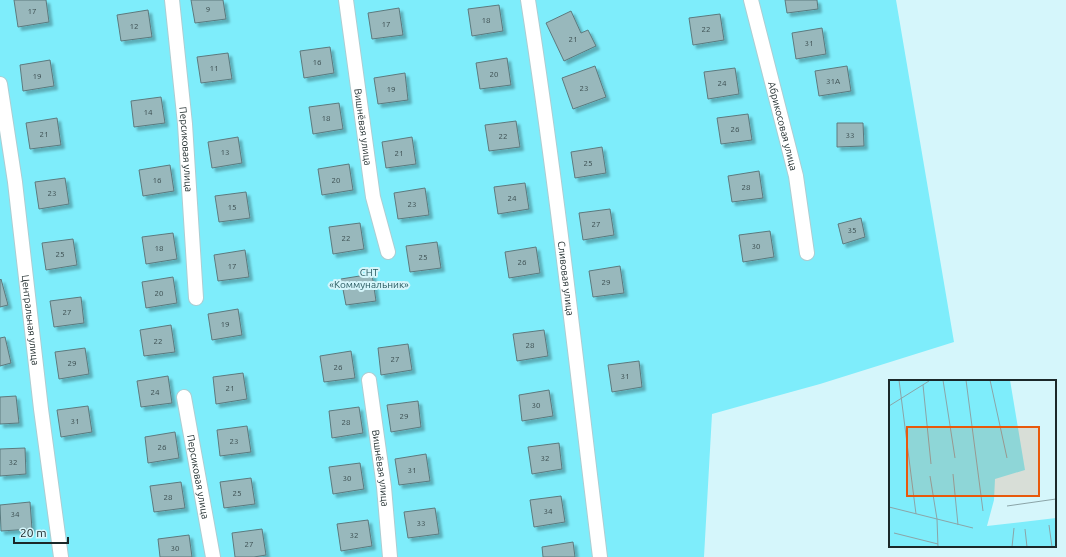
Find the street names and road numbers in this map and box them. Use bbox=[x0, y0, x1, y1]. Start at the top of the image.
street label: Абрикосовая улица bbox=[767, 80, 800, 171]
street label: Вишнёвая улица bbox=[353, 88, 374, 166]
street label: Персиковая улица bbox=[178, 106, 195, 192]
street label: Сливовая улица bbox=[556, 240, 576, 316]
street label: Центральная улица bbox=[20, 274, 41, 366]
street label: Вишнёвая улица bbox=[371, 429, 391, 507]
street label: Персиковая улица bbox=[185, 434, 211, 520]

